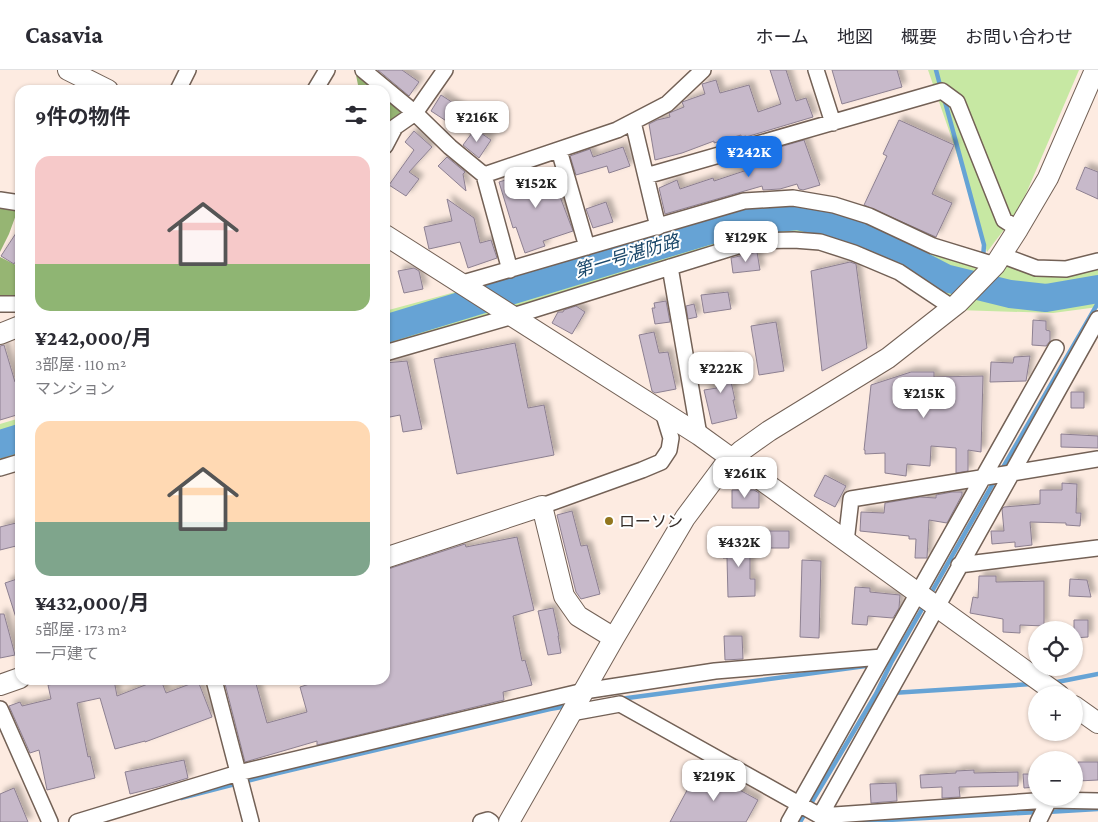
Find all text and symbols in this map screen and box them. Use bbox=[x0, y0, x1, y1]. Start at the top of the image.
text: Casavia bbox=[25, 21, 103, 48]
text: ホーム bbox=[756, 27, 809, 47]
text: 地図 bbox=[837, 27, 873, 47]
text: 概要 bbox=[901, 27, 937, 47]
text: お問い合わせ bbox=[965, 27, 1073, 47]
pin: ¥216K bbox=[442, 100, 512, 143]
icon: filters bbox=[342, 101, 370, 129]
text: 9件の物件 bbox=[35, 105, 130, 129]
text: ¥216K bbox=[456, 108, 498, 125]
pin: ¥242K bbox=[714, 136, 784, 178]
text: ¥242K bbox=[727, 143, 771, 160]
pin: ¥152K bbox=[501, 166, 571, 209]
text: ¥152K bbox=[515, 174, 557, 191]
icon: home bbox=[158, 189, 248, 279]
pin: ¥129K bbox=[711, 220, 781, 263]
text: ¥129K bbox=[725, 228, 767, 245]
water label: 第一号湛防路 bbox=[572, 230, 683, 281]
text: ¥242,000/月 bbox=[35, 326, 152, 350]
pin: ¥222K bbox=[686, 352, 756, 394]
text: 3部屋 · 110 m² bbox=[35, 356, 126, 373]
text: ¥222K bbox=[699, 359, 743, 376]
pin: ¥215K bbox=[889, 376, 959, 419]
text: マンション bbox=[35, 380, 115, 397]
text: ¥215K bbox=[903, 384, 945, 401]
icon: home bbox=[158, 454, 248, 544]
pin: ¥261K bbox=[710, 456, 780, 499]
text: ¥261K bbox=[724, 464, 766, 481]
place label: ローソン bbox=[619, 513, 683, 530]
marker: ローソン bbox=[603, 515, 615, 527]
pin: ¥432K bbox=[704, 526, 774, 568]
text: ¥432K bbox=[718, 533, 760, 550]
text: ¥432,000/月 bbox=[35, 591, 150, 615]
text: 5部屋 · 173 m² bbox=[35, 621, 127, 638]
map controls bbox=[1028, 621, 1083, 806]
button: locate bbox=[1028, 621, 1083, 676]
text: 一戸建て bbox=[35, 645, 99, 662]
button: + bbox=[1028, 686, 1083, 741]
button: − bbox=[1028, 751, 1083, 806]
pin: ¥219K bbox=[679, 760, 749, 802]
text: ¥219K bbox=[693, 767, 735, 784]

